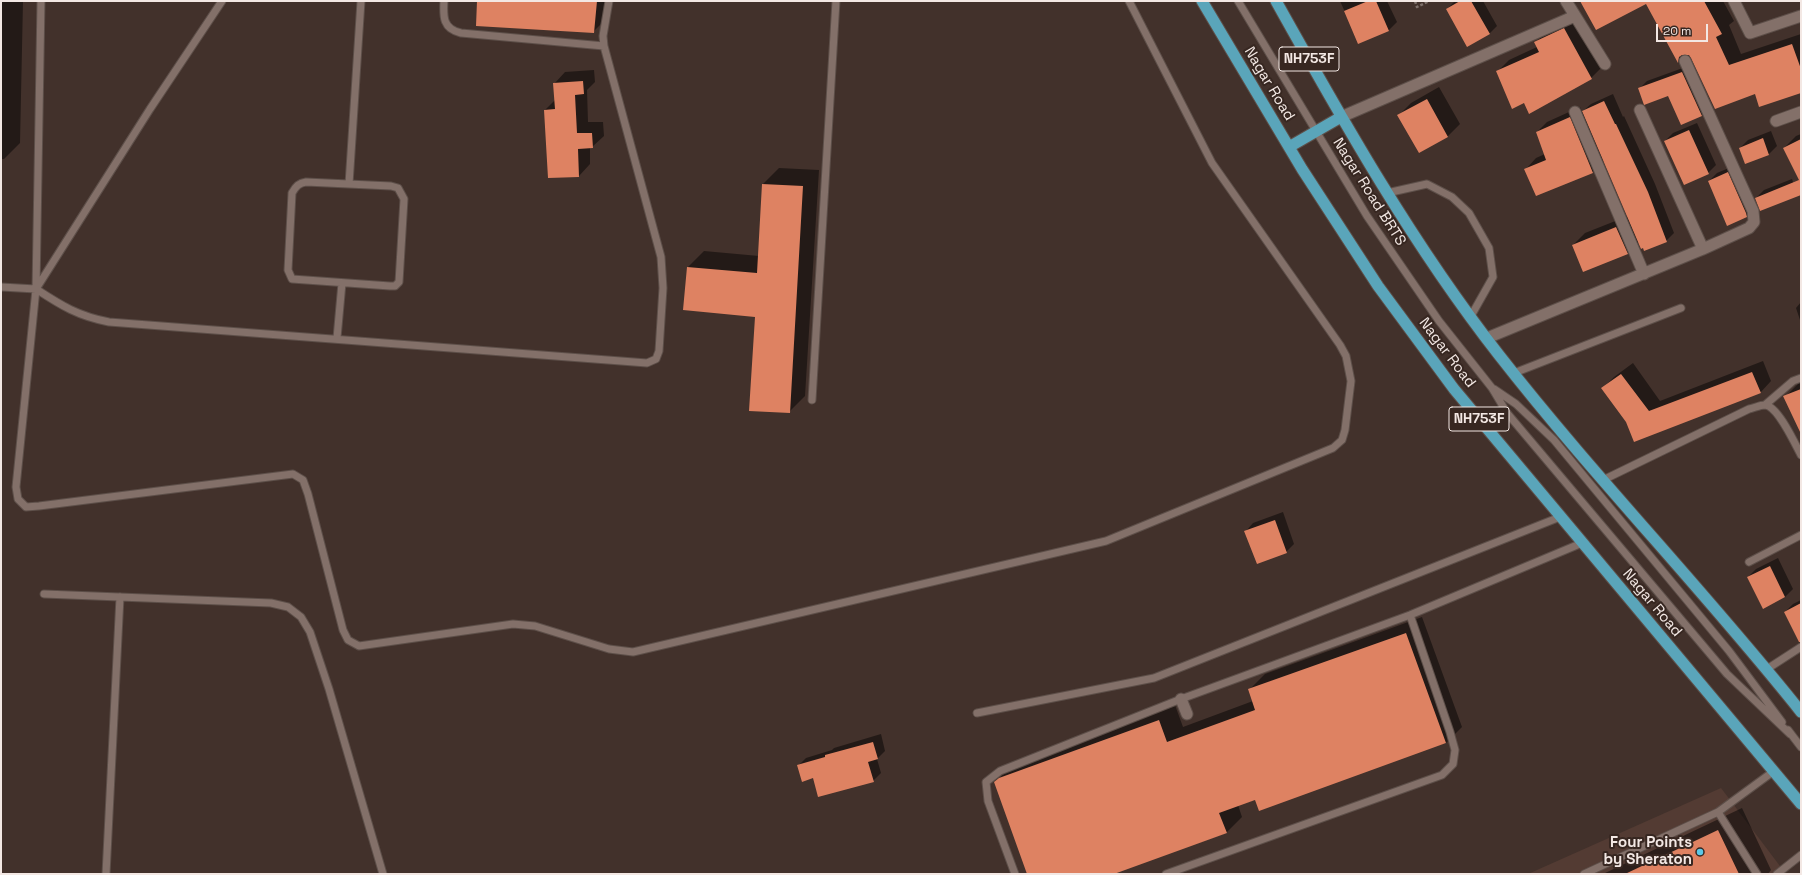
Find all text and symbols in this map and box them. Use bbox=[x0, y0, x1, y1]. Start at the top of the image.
scale bar bbox=[1658, 16, 1710, 42]
text: 20 m bbox=[1663, 23, 1691, 39]
street label: Nagar Road bbox=[1240, 44, 1298, 124]
road number: NH753F bbox=[1279, 47, 1339, 71]
street label: Nagar Road BRTS bbox=[1329, 135, 1409, 249]
street label: Nagar Road bbox=[1415, 314, 1479, 392]
road number: NH753F bbox=[1449, 407, 1509, 431]
street label: Nagar Road bbox=[1618, 565, 1686, 641]
place label: Four Points by Sheraton bbox=[1604, 834, 1692, 869]
marker: Four Points by Sheraton bbox=[1695, 847, 1705, 857]

